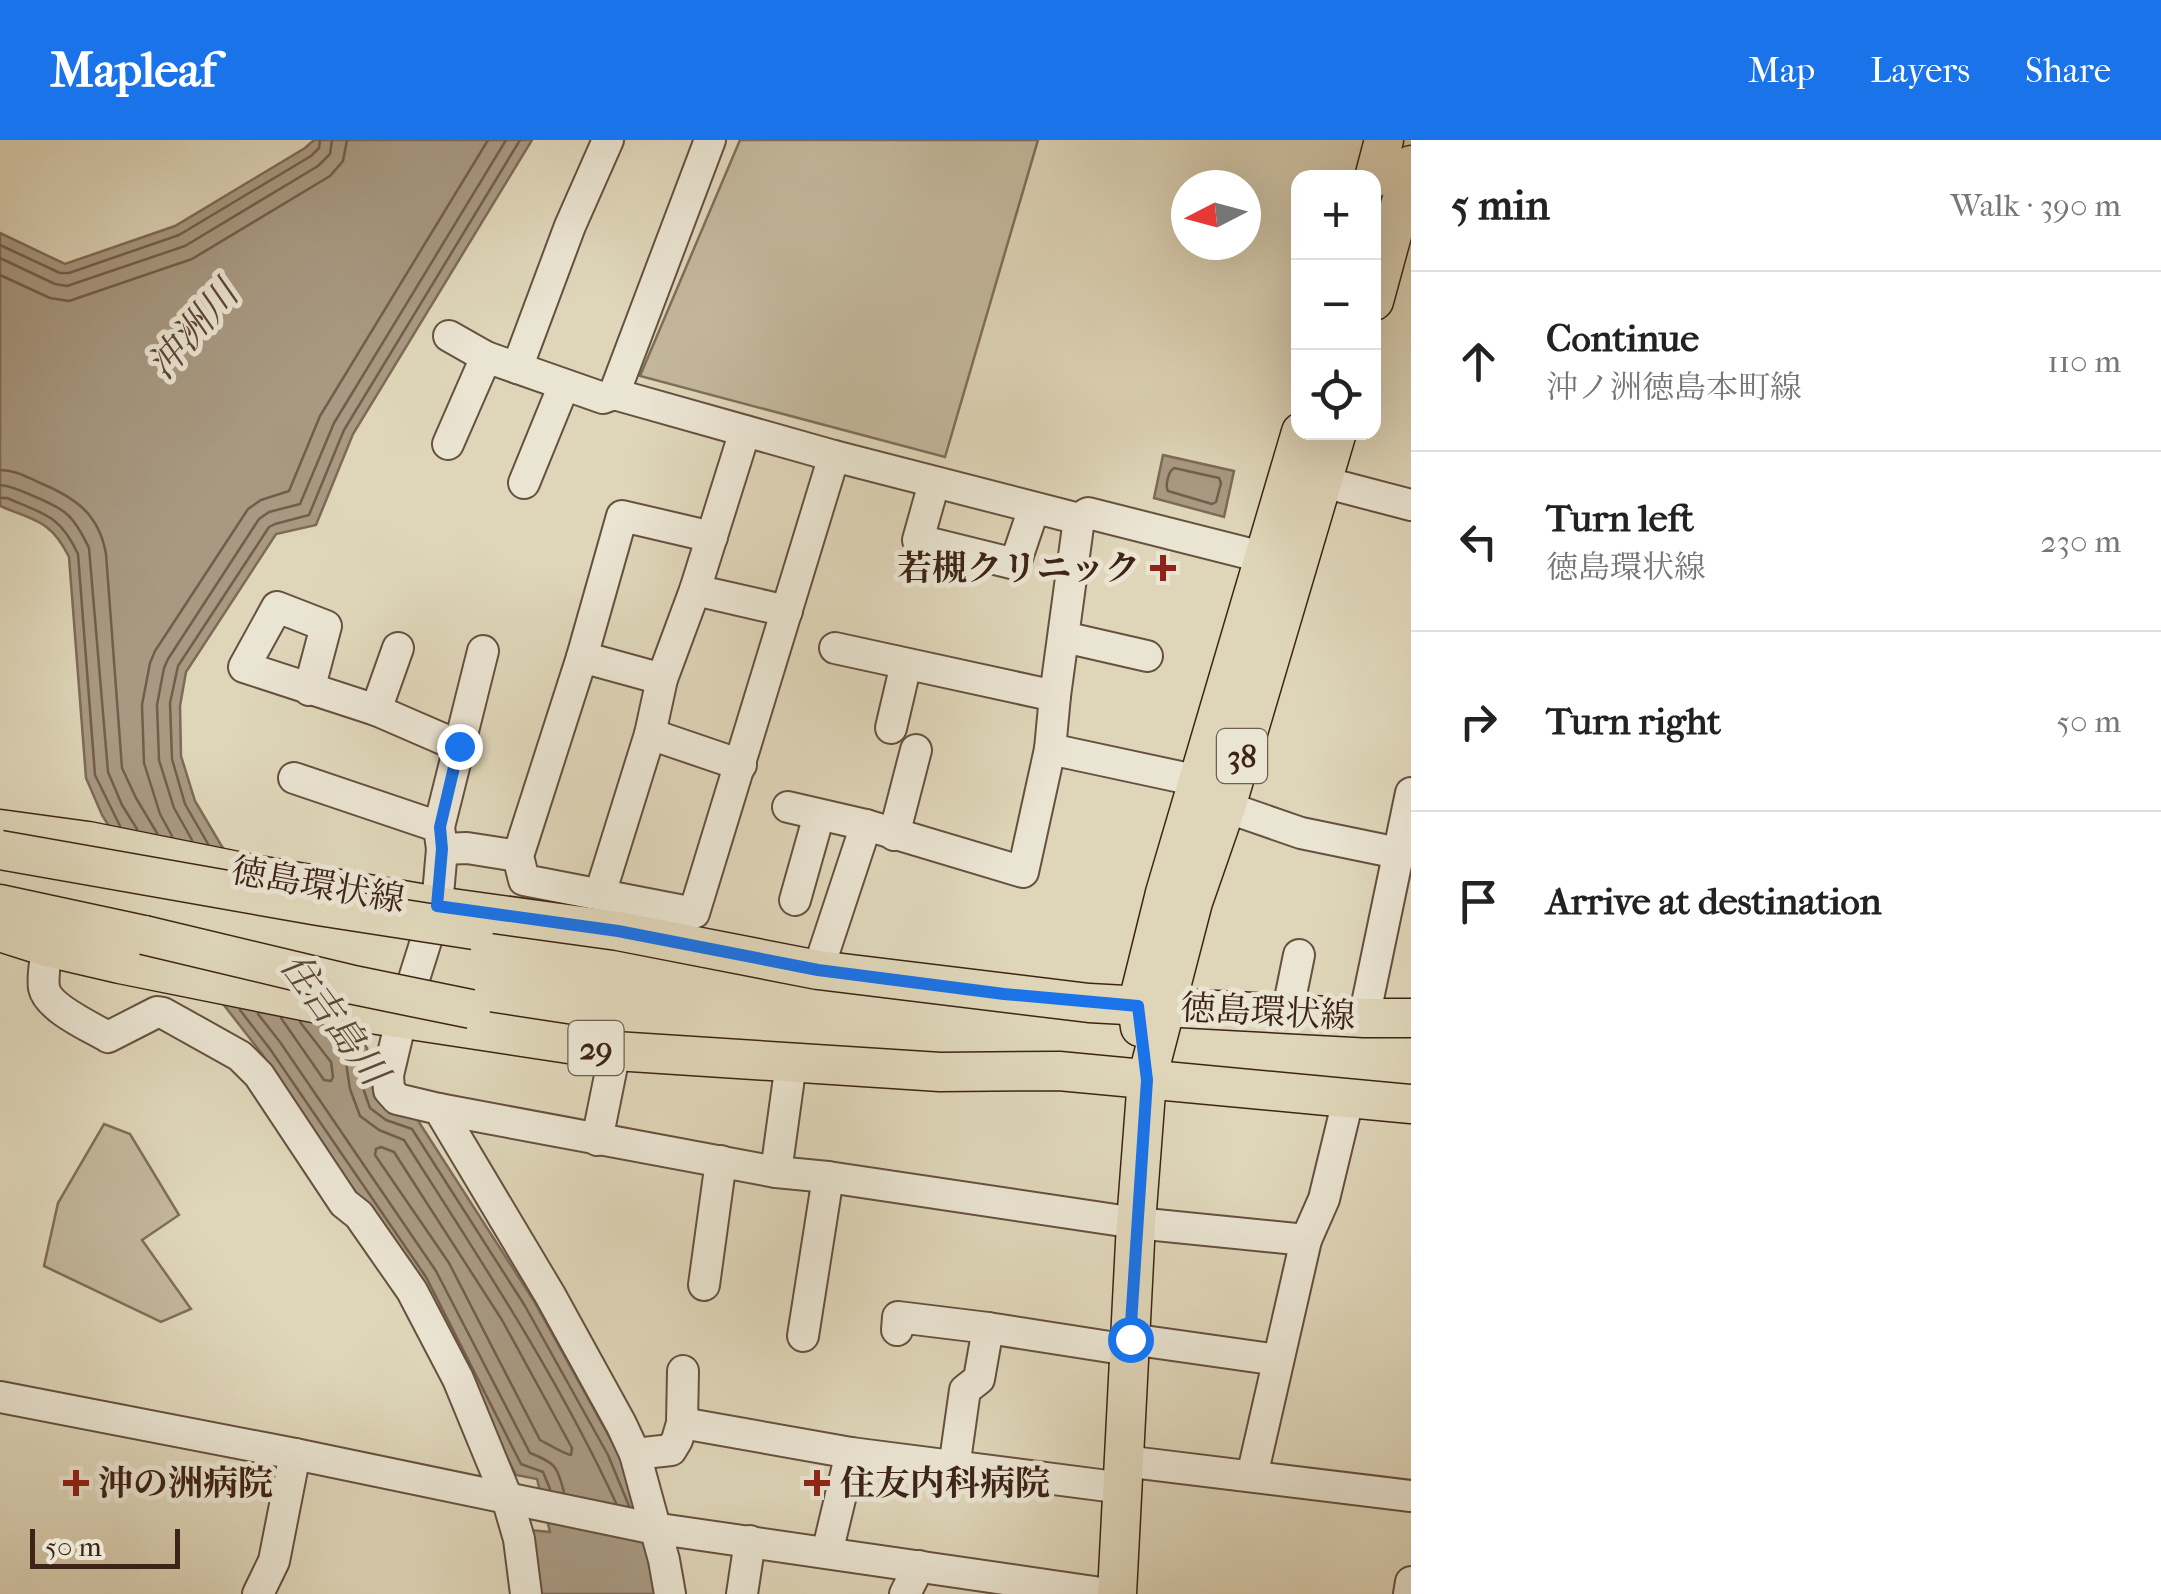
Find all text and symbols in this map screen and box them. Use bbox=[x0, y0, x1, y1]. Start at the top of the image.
text: Mapleaf bbox=[50, 42, 216, 98]
text: Map bbox=[1748, 50, 1815, 91]
text: Layers bbox=[1870, 50, 1970, 91]
text: Share bbox=[2025, 50, 2111, 91]
north arrow bbox=[1171, 170, 1261, 260]
map controls bbox=[1291, 170, 1381, 440]
button: + bbox=[1291, 170, 1381, 260]
text: 5 min bbox=[1451, 181, 1550, 230]
text: Walk · 390 m bbox=[1950, 187, 2121, 224]
button: − bbox=[1291, 260, 1381, 350]
water label: 沖洲川 bbox=[139, 269, 250, 388]
text: Continue bbox=[1546, 316, 1699, 361]
icon: ahead bbox=[1451, 334, 1506, 389]
text: 110 m bbox=[2047, 343, 2121, 380]
button: locate bbox=[1291, 350, 1381, 440]
text: 沖ノ洲徳島本町線 bbox=[1546, 369, 1802, 406]
text: Turn left bbox=[1546, 496, 1694, 541]
icon: left bbox=[1451, 514, 1506, 569]
text: 230 m bbox=[2040, 523, 2121, 560]
place label: 若槻クリニック bbox=[897, 548, 1140, 589]
text: 徳島環状線 bbox=[1546, 549, 1706, 586]
marker: 若槻クリニック bbox=[1150, 555, 1176, 581]
icon: right bbox=[1451, 694, 1506, 749]
text: Turn right bbox=[1546, 699, 1721, 744]
text: 50 m bbox=[2056, 703, 2121, 740]
route end bbox=[437, 724, 483, 770]
road number: 38 bbox=[1217, 729, 1267, 783]
street label: 徳島環状線 bbox=[228, 850, 408, 920]
icon: arrive bbox=[1451, 874, 1506, 929]
text: Arrive at destination bbox=[1546, 879, 1882, 924]
water label: 住吉島川 bbox=[271, 944, 399, 1097]
street label: 徳島環状線 bbox=[1180, 987, 1356, 1037]
road number: 29 bbox=[568, 1021, 624, 1075]
route start bbox=[1108, 1317, 1154, 1363]
place label: 沖の洲病院 bbox=[98, 1463, 273, 1504]
place label: 住友内科病院 bbox=[840, 1463, 1050, 1504]
marker: 沖の洲病院 bbox=[63, 1470, 89, 1496]
marker: 住友内科病院 bbox=[804, 1470, 830, 1496]
scale bar bbox=[30, 1524, 180, 1568]
text: 50 m bbox=[45, 1530, 102, 1563]

